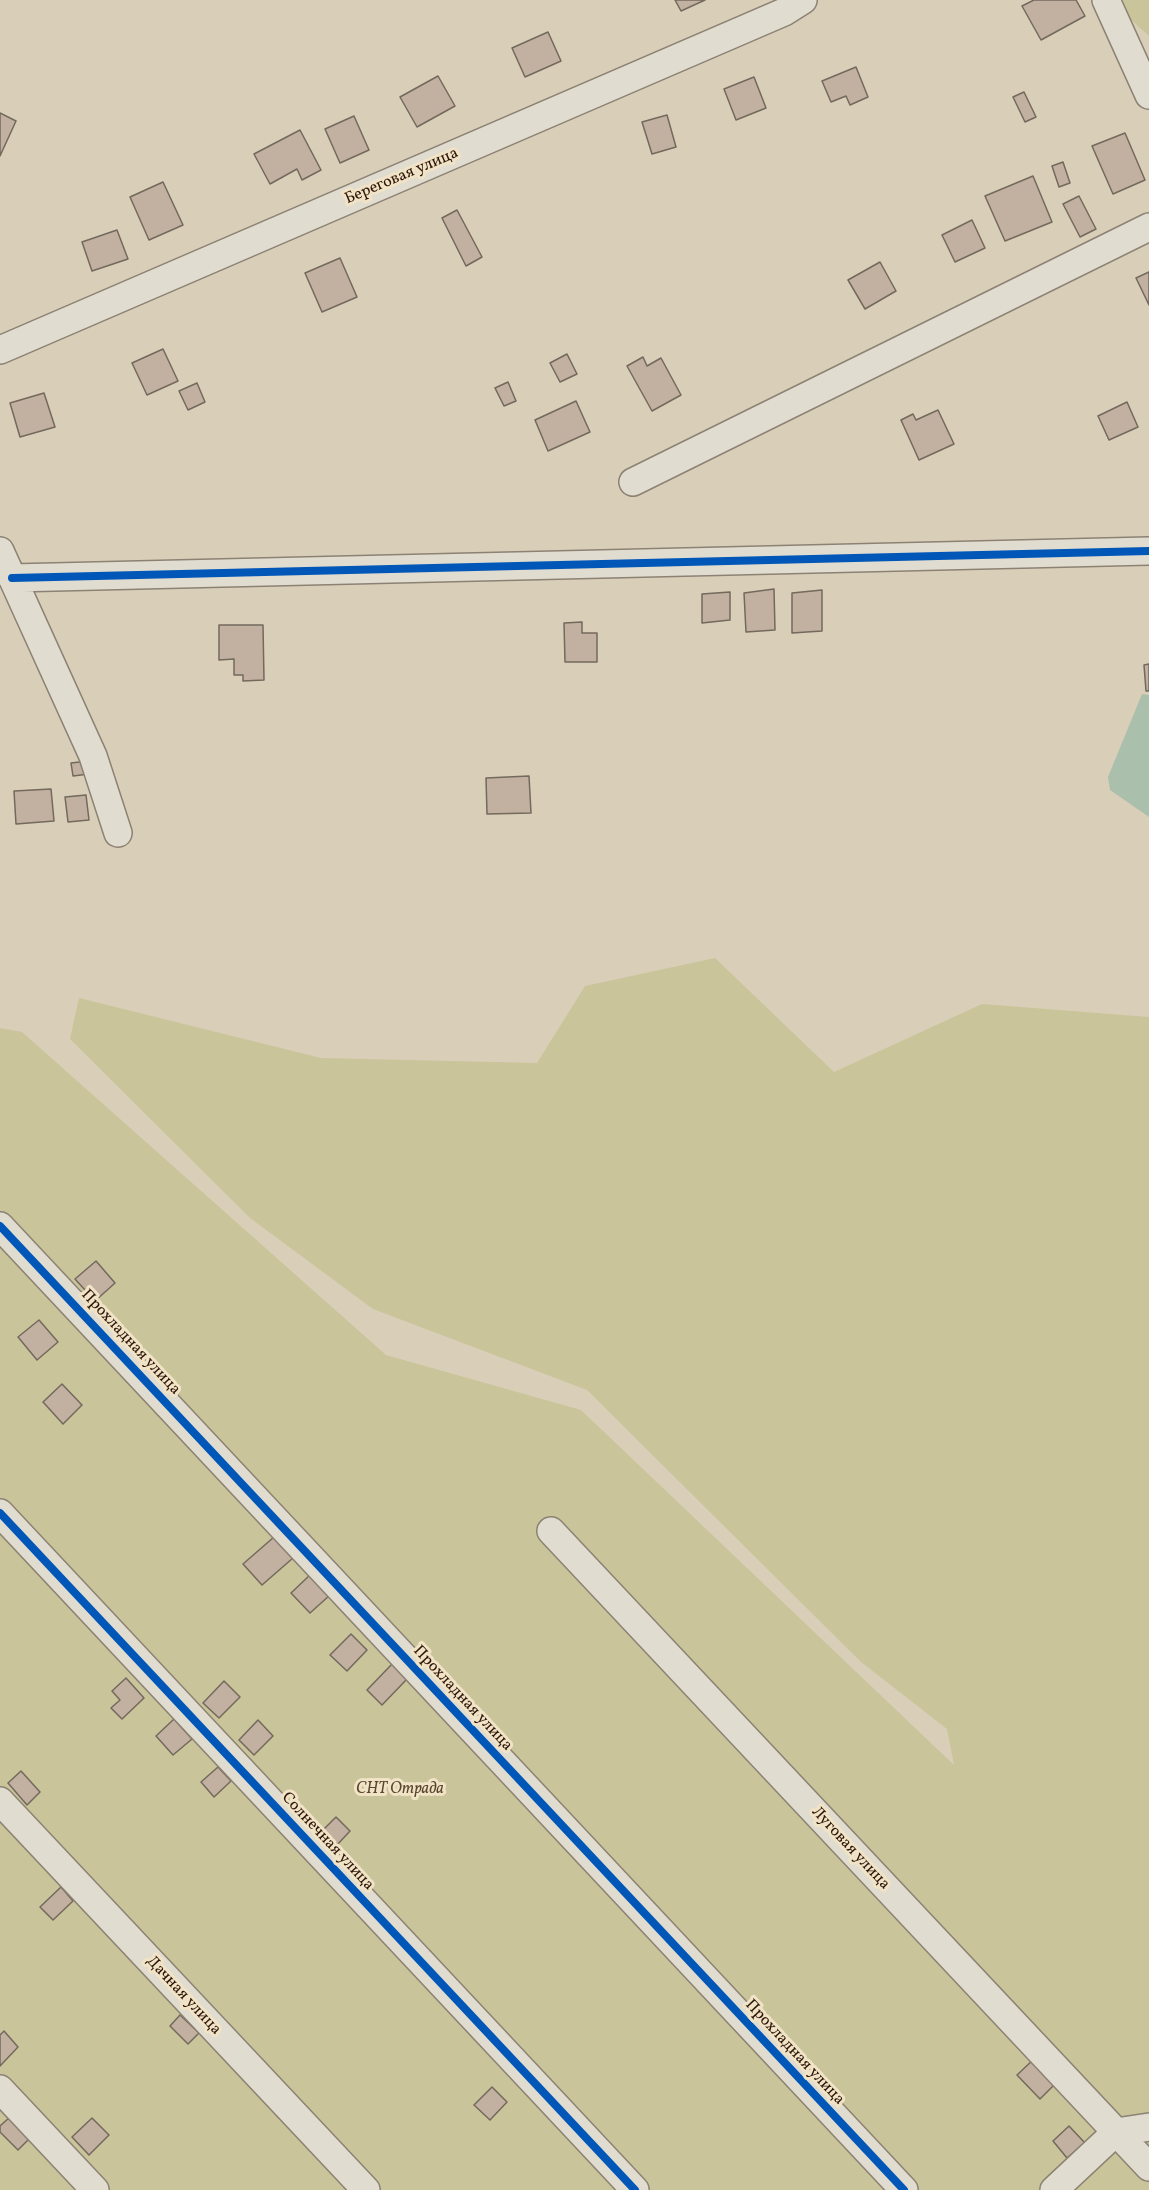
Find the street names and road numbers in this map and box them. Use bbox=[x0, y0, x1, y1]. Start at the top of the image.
street label: Береговая улица bbox=[342, 144, 462, 210]
street label: Прохладная улица bbox=[76, 1286, 184, 1400]
street label: Прохладная улица bbox=[408, 1642, 516, 1756]
street label: Солнечная улица bbox=[277, 1789, 377, 1895]
street label: Луговая улица bbox=[807, 1804, 893, 1894]
street label: Дачная улица bbox=[141, 1952, 225, 2040]
street label: Прохладная улица bbox=[740, 1996, 848, 2110]

